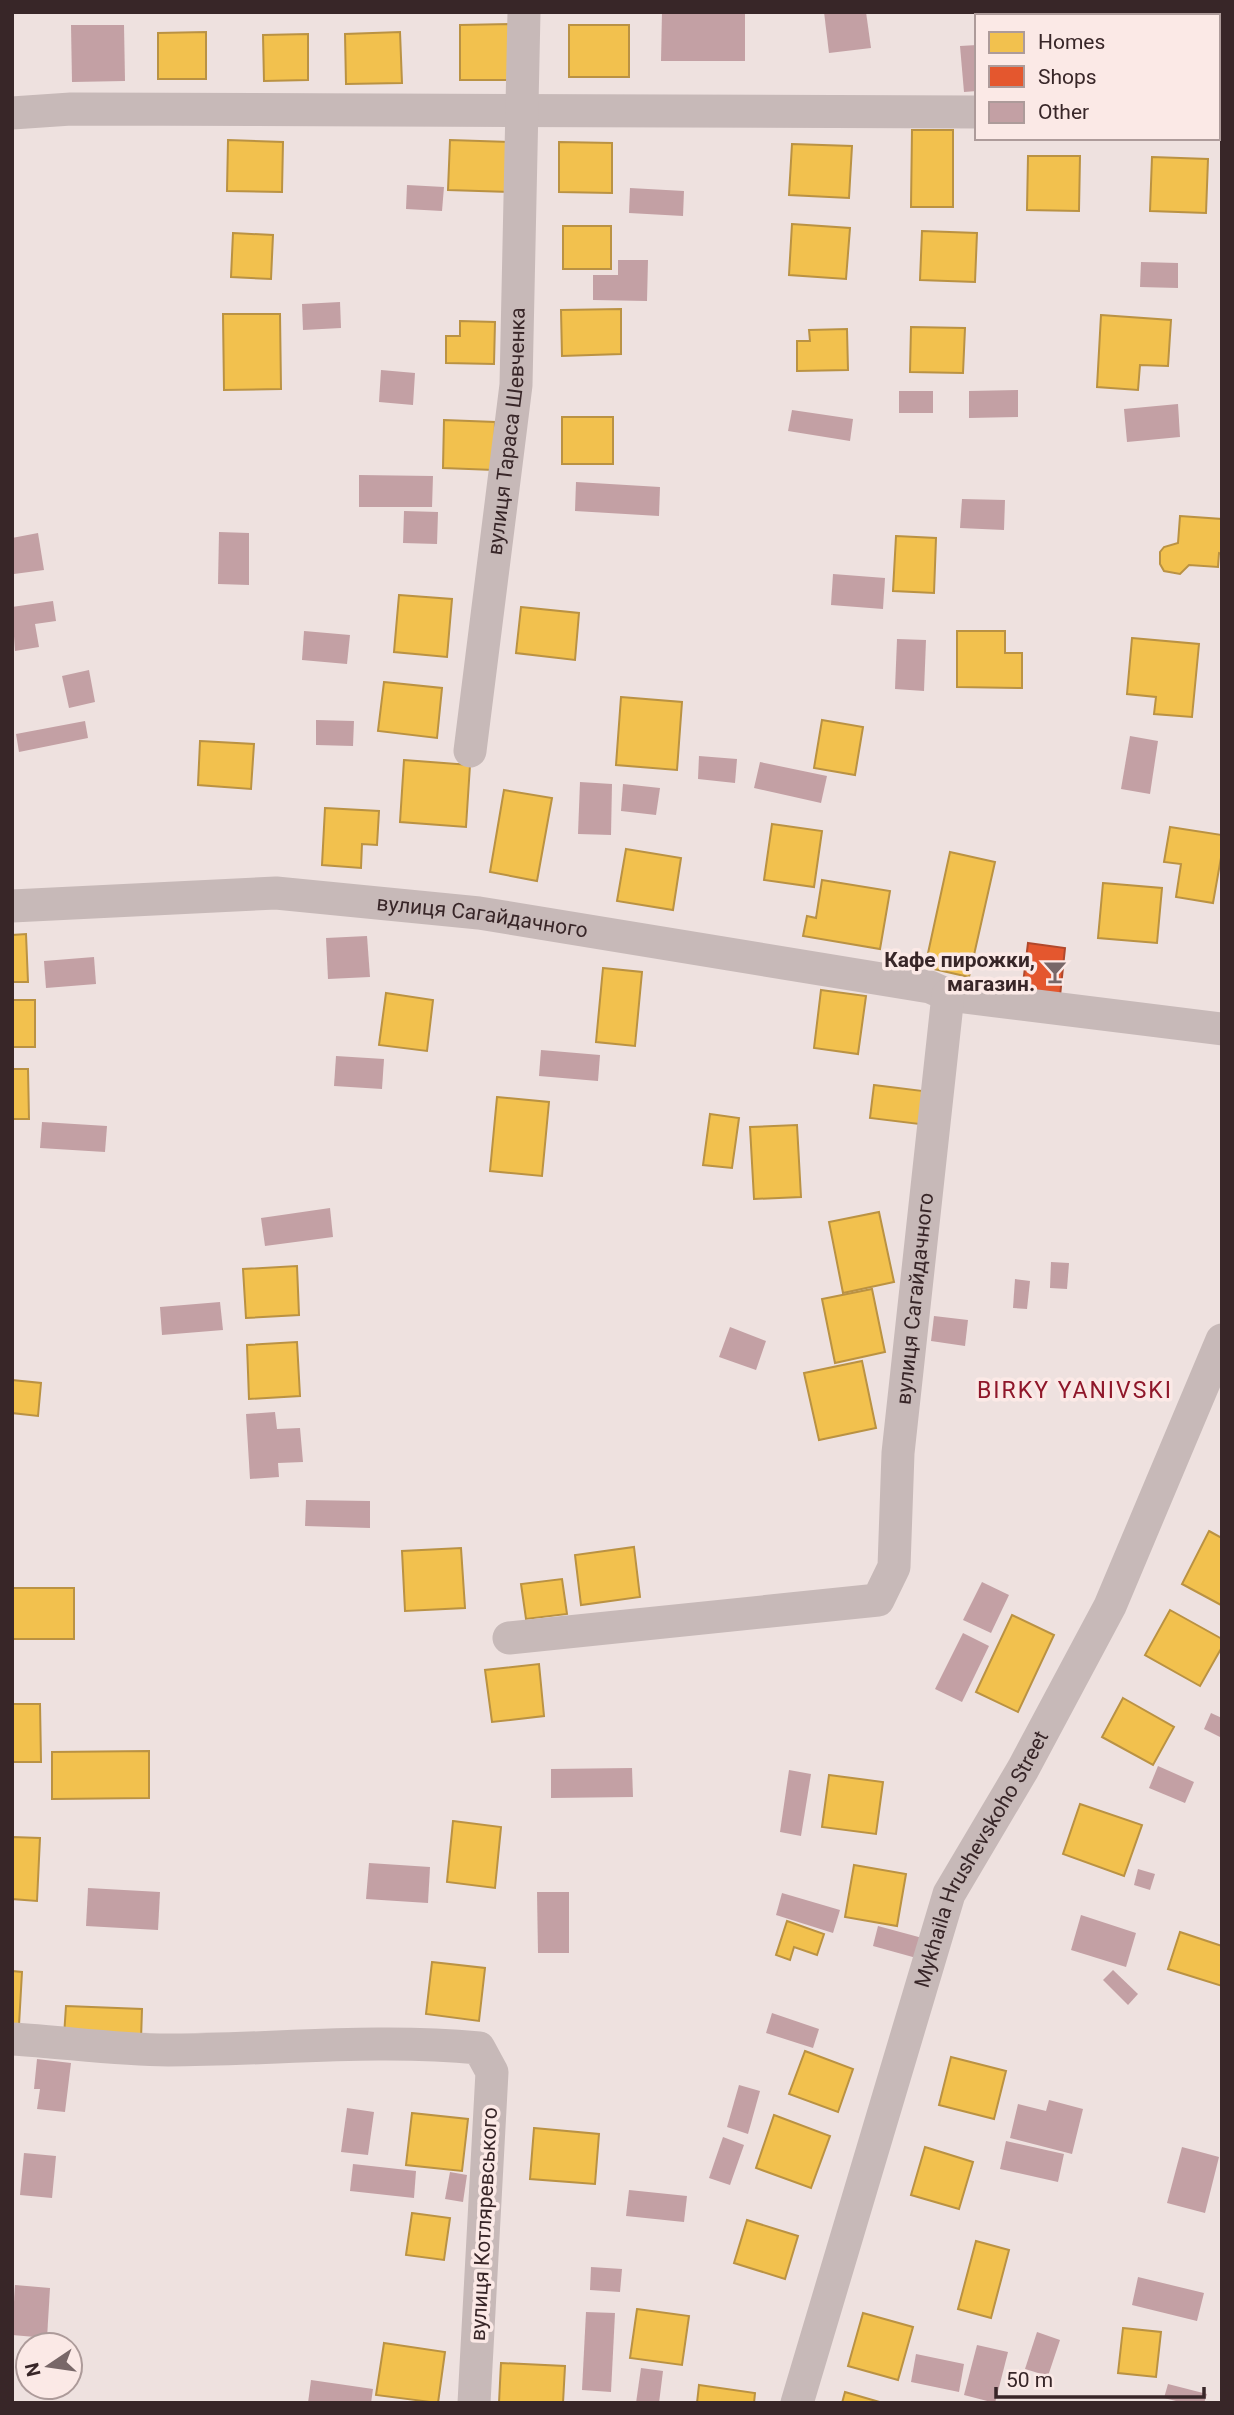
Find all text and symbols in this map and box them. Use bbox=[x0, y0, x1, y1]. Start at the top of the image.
legend bbox=[975, 14, 1220, 140]
text: Homes bbox=[1038, 30, 1105, 54]
text: Shops bbox=[1038, 65, 1097, 89]
text: Other bbox=[1038, 100, 1089, 124]
street label: вулиця Тараса Шевченка bbox=[483, 307, 530, 556]
street label: вулиця Сагайдачного bbox=[376, 891, 590, 943]
place label: Кафе пирожки, магазин. bbox=[884, 948, 1035, 996]
bar icon: Кафе пирожки, магазин. bbox=[1041, 958, 1069, 986]
street label: вулиця Сагайдачного bbox=[891, 1192, 938, 1406]
district label: BIRKY YANIVSKI bbox=[977, 1377, 1173, 1404]
street label: Mykhaila Hrushevskoho Street bbox=[910, 1727, 1053, 1990]
street label: вулиця Котляревського bbox=[466, 2107, 502, 2341]
north arrow bbox=[14, 2331, 84, 2401]
scale bar bbox=[996, 2356, 1204, 2400]
text: N bbox=[20, 2361, 46, 2379]
text: 50 m bbox=[1006, 2368, 1053, 2392]

